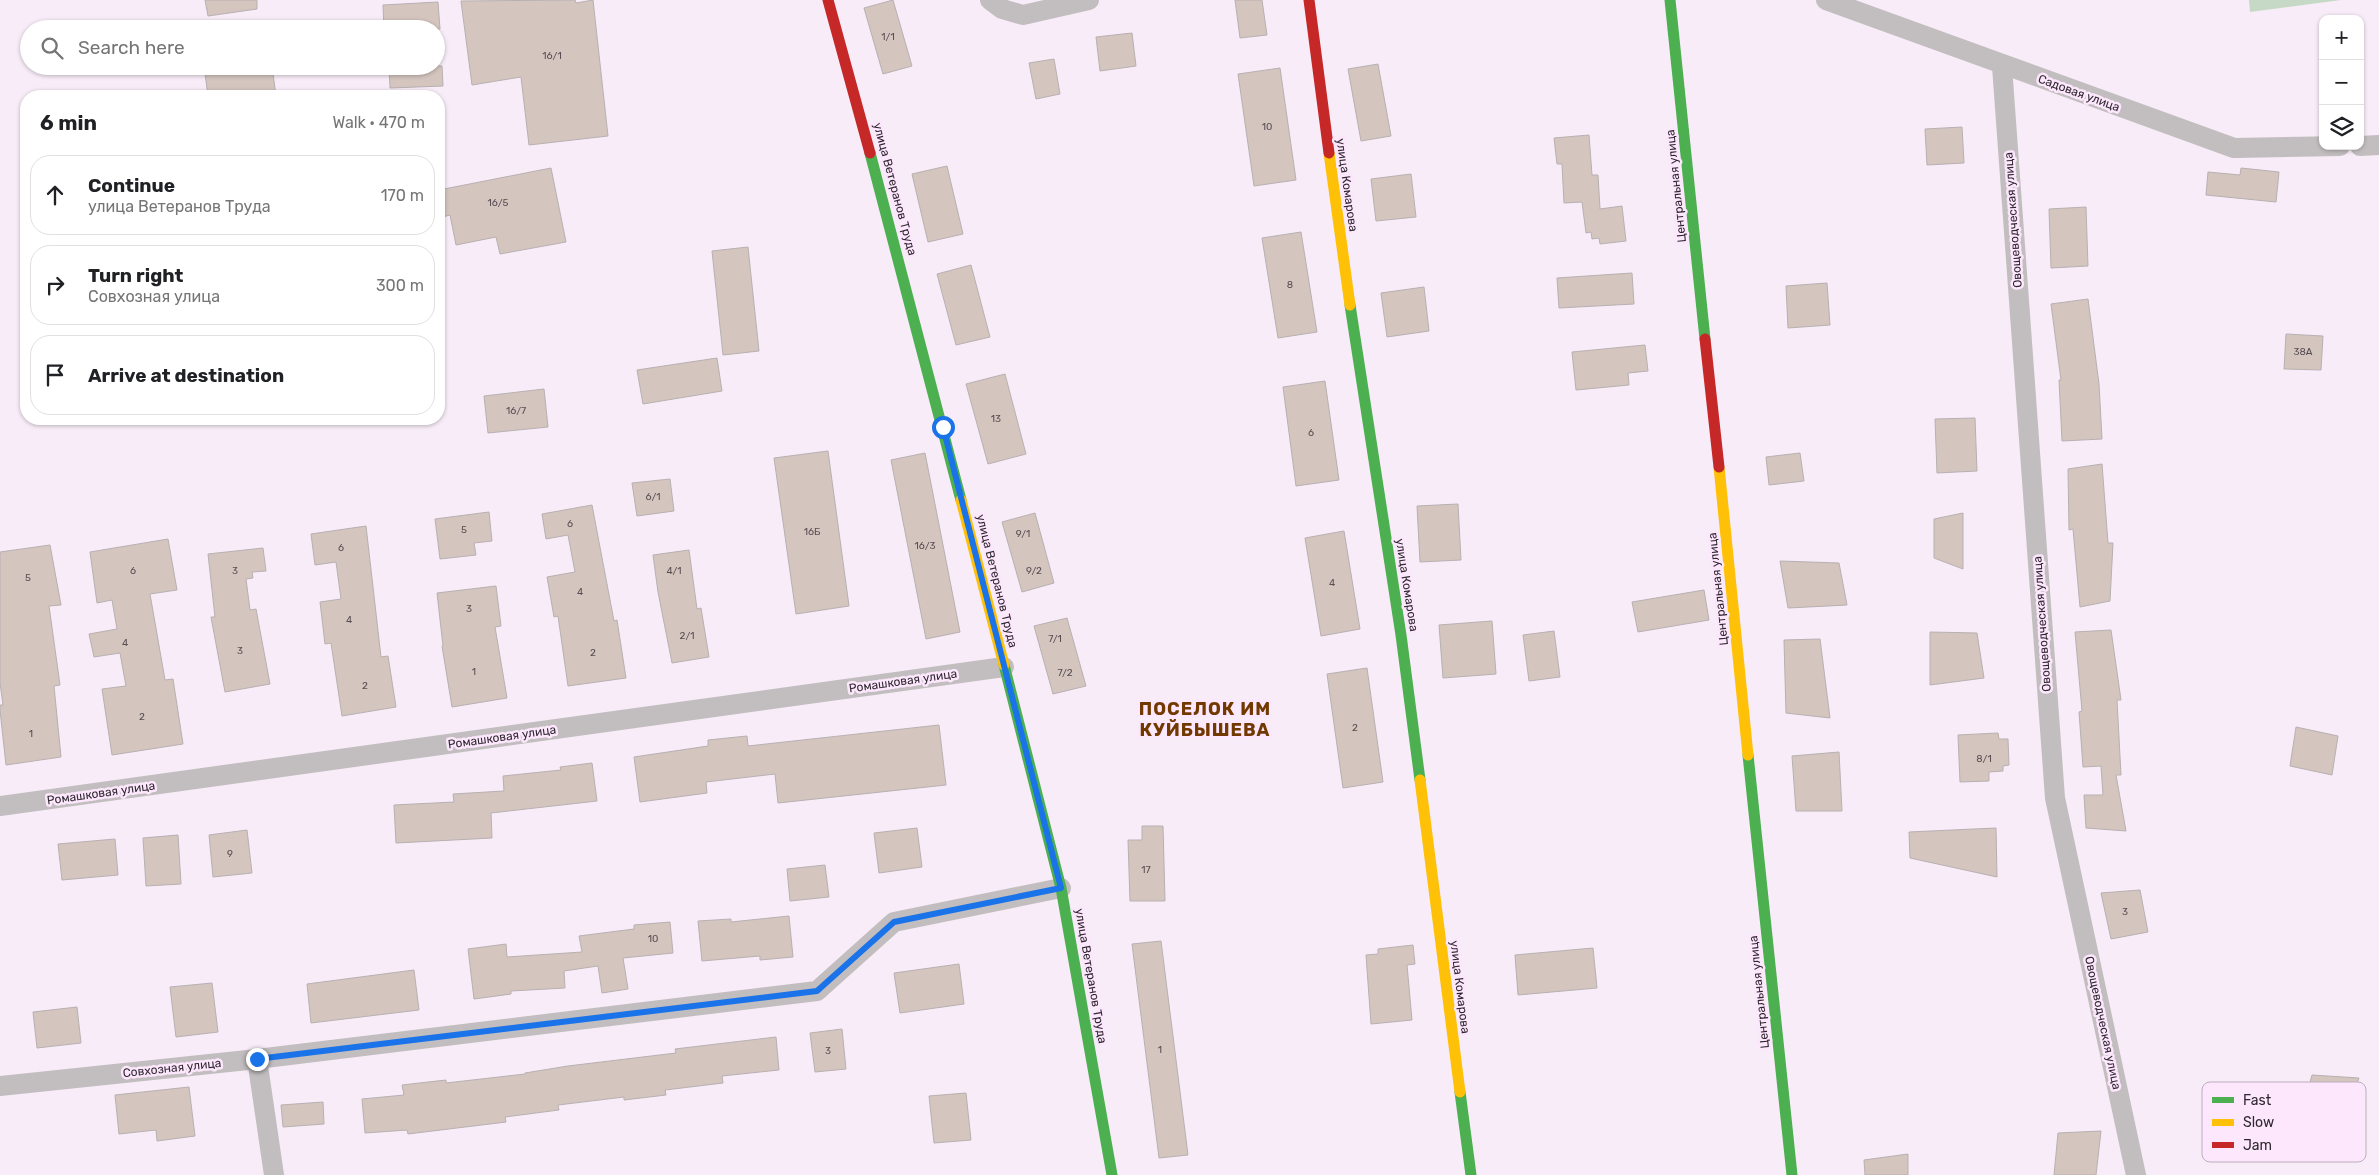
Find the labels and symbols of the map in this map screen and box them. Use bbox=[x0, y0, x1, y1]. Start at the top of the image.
house number: 1/1 bbox=[881, 31, 895, 43]
house number: 16/1 bbox=[542, 50, 562, 62]
street label: Садовая улица bbox=[2036, 72, 2122, 114]
street label: улица Ветеранов Труда bbox=[871, 121, 919, 257]
house number: 10 bbox=[1262, 121, 1272, 133]
street label: Центральная улица bbox=[1663, 129, 1689, 243]
street label: улица Комарова bbox=[1334, 138, 1360, 232]
street label: Овощеводческая улица bbox=[2001, 152, 2025, 288]
house number: 16/5 bbox=[488, 197, 509, 209]
house number: 8 bbox=[1287, 279, 1293, 291]
house number: 38А bbox=[2293, 346, 2313, 358]
house number: 16/7 bbox=[506, 405, 526, 417]
house number: 13 bbox=[991, 413, 1001, 425]
route start bbox=[932, 416, 955, 439]
house number: 6 bbox=[1308, 427, 1314, 439]
house number: 6/1 bbox=[645, 491, 661, 503]
street label: улица Ветеранов Труда bbox=[974, 513, 1020, 649]
house number: 6 bbox=[567, 518, 573, 530]
house number: 5 bbox=[461, 524, 467, 536]
house number: 16Б bbox=[804, 526, 821, 538]
house number: 9/1 bbox=[1016, 528, 1030, 540]
street label: Центральная улица bbox=[1705, 532, 1731, 646]
street label: улица Комарова bbox=[1393, 538, 1421, 632]
house number: 16/3 bbox=[914, 540, 936, 552]
house number: 6 bbox=[338, 542, 344, 554]
street label: Овощеводческая улица bbox=[2030, 556, 2054, 692]
house number: 6 bbox=[130, 565, 136, 577]
house number: 3 bbox=[232, 565, 238, 577]
house number: 4/1 bbox=[666, 565, 682, 577]
house number: 9/2 bbox=[1026, 565, 1042, 577]
house number: 5 bbox=[25, 572, 31, 584]
house number: 4 bbox=[1329, 577, 1335, 589]
house number: 4 bbox=[577, 586, 583, 598]
house number: 3 bbox=[466, 603, 472, 615]
house number: 4 bbox=[346, 614, 352, 626]
house number: 2/1 bbox=[680, 630, 694, 642]
house number: 7/1 bbox=[1048, 633, 1062, 645]
house number: 4 bbox=[122, 637, 128, 649]
house number: 3 bbox=[237, 645, 243, 657]
house number: 2 bbox=[590, 647, 596, 659]
house number: 1 bbox=[472, 666, 476, 678]
street label: Ромашковая улица bbox=[848, 666, 958, 696]
house number: 7/2 bbox=[1057, 667, 1073, 679]
house number: 2 bbox=[362, 680, 368, 692]
district label: ПОСЕЛОК ИМ КУЙБЫШЕВА bbox=[1139, 698, 1271, 741]
house number: 2 bbox=[139, 711, 145, 723]
street label: Ромашковая улица bbox=[447, 722, 557, 752]
house number: 2 bbox=[1352, 722, 1358, 734]
house number: 1 bbox=[29, 728, 33, 740]
house number: 8/1 bbox=[1976, 753, 1992, 765]
street label: Ромашковая улица bbox=[46, 778, 156, 808]
house number: 9 bbox=[227, 848, 233, 860]
house number: 17 bbox=[1141, 864, 1151, 876]
house number: 3 bbox=[2122, 906, 2128, 918]
street label: улица Ветеранов Труда bbox=[1072, 907, 1110, 1045]
house number: 10 bbox=[648, 933, 658, 945]
street label: Центральная улица bbox=[1746, 935, 1772, 1049]
street label: улица Комарова bbox=[1447, 940, 1473, 1034]
street label: Овощеводческая улица bbox=[2082, 955, 2124, 1091]
house number: 1 bbox=[1158, 1044, 1162, 1056]
house number: 3 bbox=[825, 1045, 831, 1057]
route end bbox=[246, 1048, 269, 1071]
street label: Совхозная улица bbox=[122, 1056, 222, 1080]
legend bbox=[2202, 1082, 2366, 1162]
text: Fast bbox=[2243, 1092, 2272, 1109]
text: Slow bbox=[2243, 1114, 2274, 1131]
text: Jam bbox=[2243, 1137, 2272, 1154]

